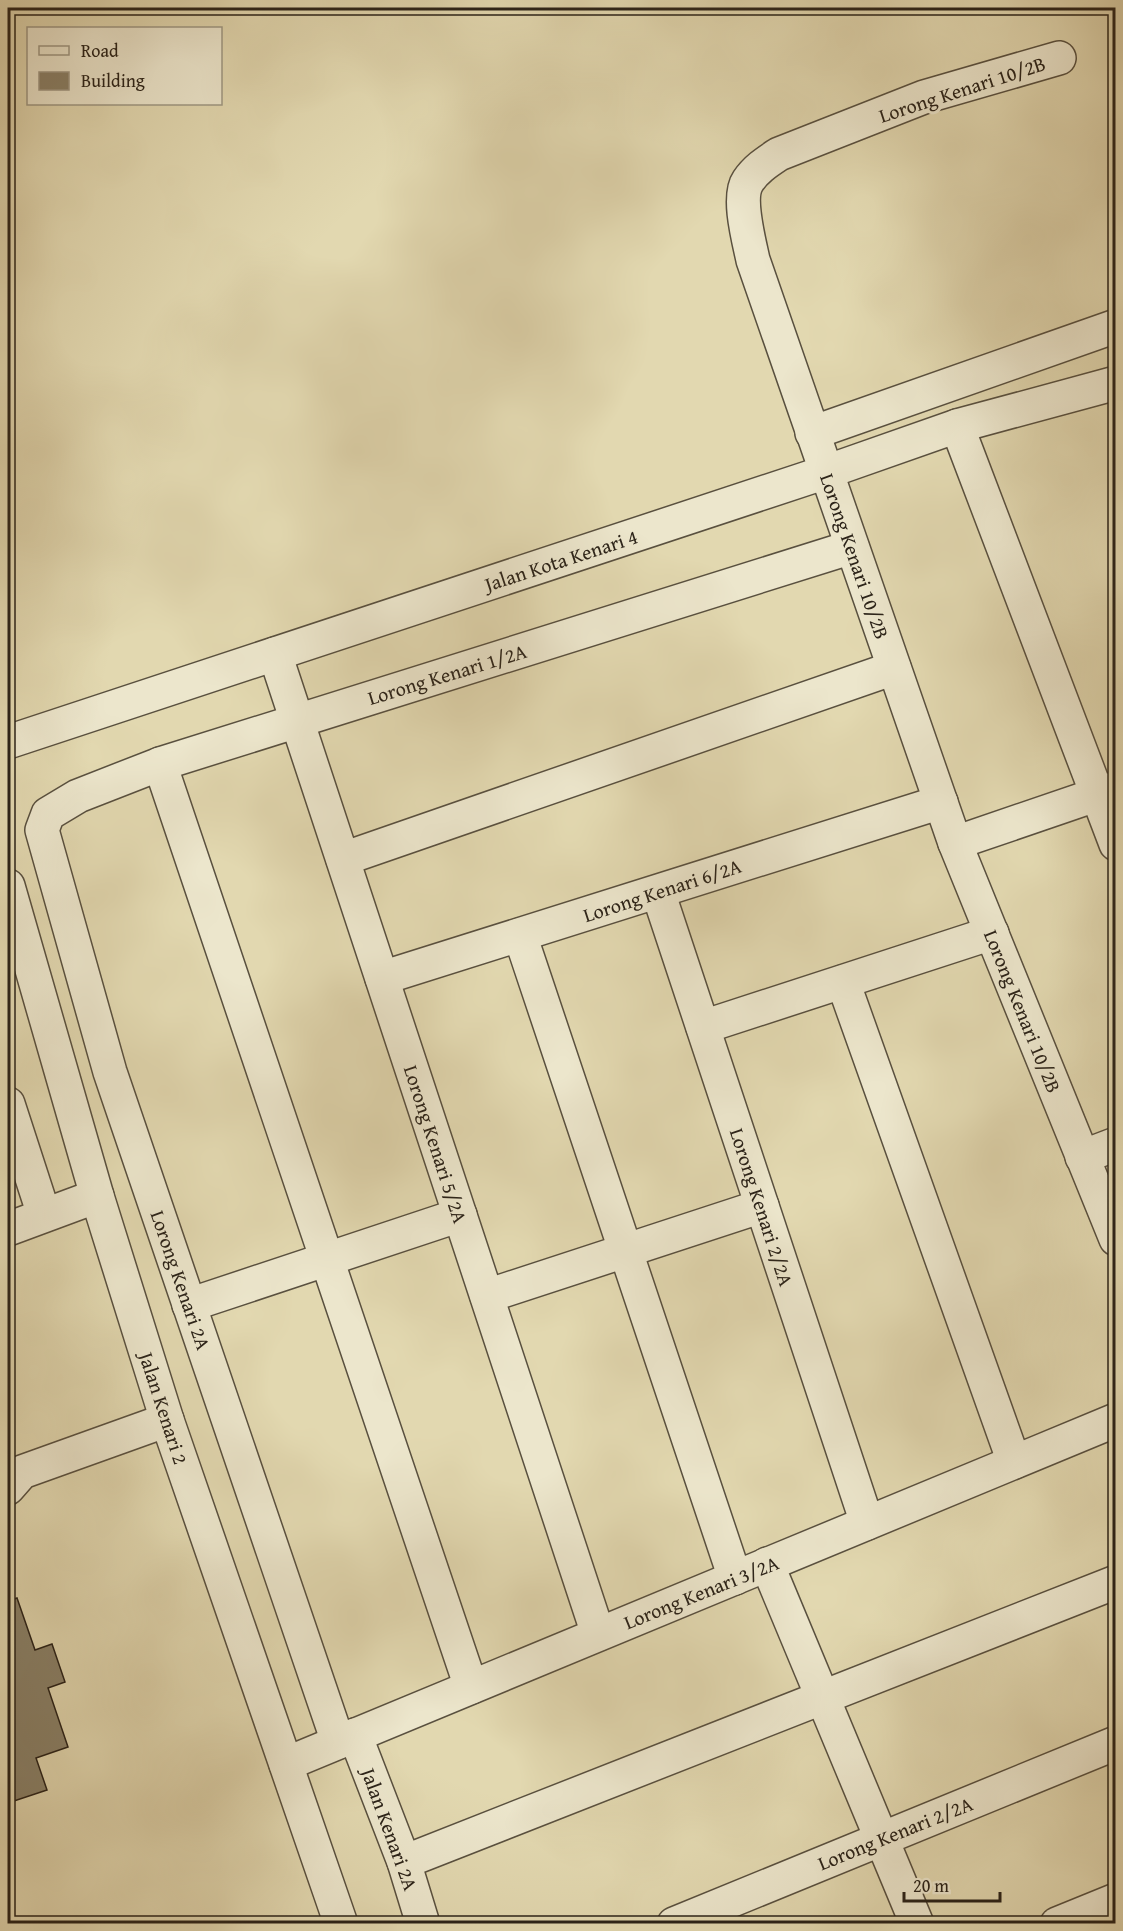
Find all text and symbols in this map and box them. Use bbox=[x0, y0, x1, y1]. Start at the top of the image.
legend bbox=[27, 27, 222, 105]
text: Road bbox=[81, 37, 119, 64]
street label: Lorong Kenari 10/2B bbox=[875, 48, 1049, 130]
text: Building bbox=[81, 67, 145, 94]
street label: Lorong Kenari 10/2B bbox=[813, 469, 897, 643]
street label: Jalan Kota Kenari 4 bbox=[478, 522, 641, 599]
street label: Lorong Kenari 1/2A bbox=[364, 636, 530, 712]
street label: Lorong Kenari 6/2A bbox=[579, 851, 745, 929]
street label: Lorong Kenari 10/2B bbox=[977, 925, 1069, 1097]
street label: Lorong Kenari 5/2A bbox=[397, 1061, 475, 1227]
street label: Lorong Kenari 2/2A bbox=[723, 1124, 801, 1290]
street label: Lorong Kenari 2A bbox=[144, 1206, 218, 1354]
street label: Jalan Kenari 2 bbox=[131, 1345, 196, 1468]
street label: Lorong Kenari 3/2A bbox=[619, 1548, 783, 1636]
street label: Jalan Kenari 2A bbox=[353, 1761, 426, 1894]
street label: Lorong Kenari 2/2A bbox=[813, 1789, 977, 1877]
scale bar bbox=[904, 1865, 1000, 1903]
text: 20 m bbox=[913, 1872, 949, 1899]

